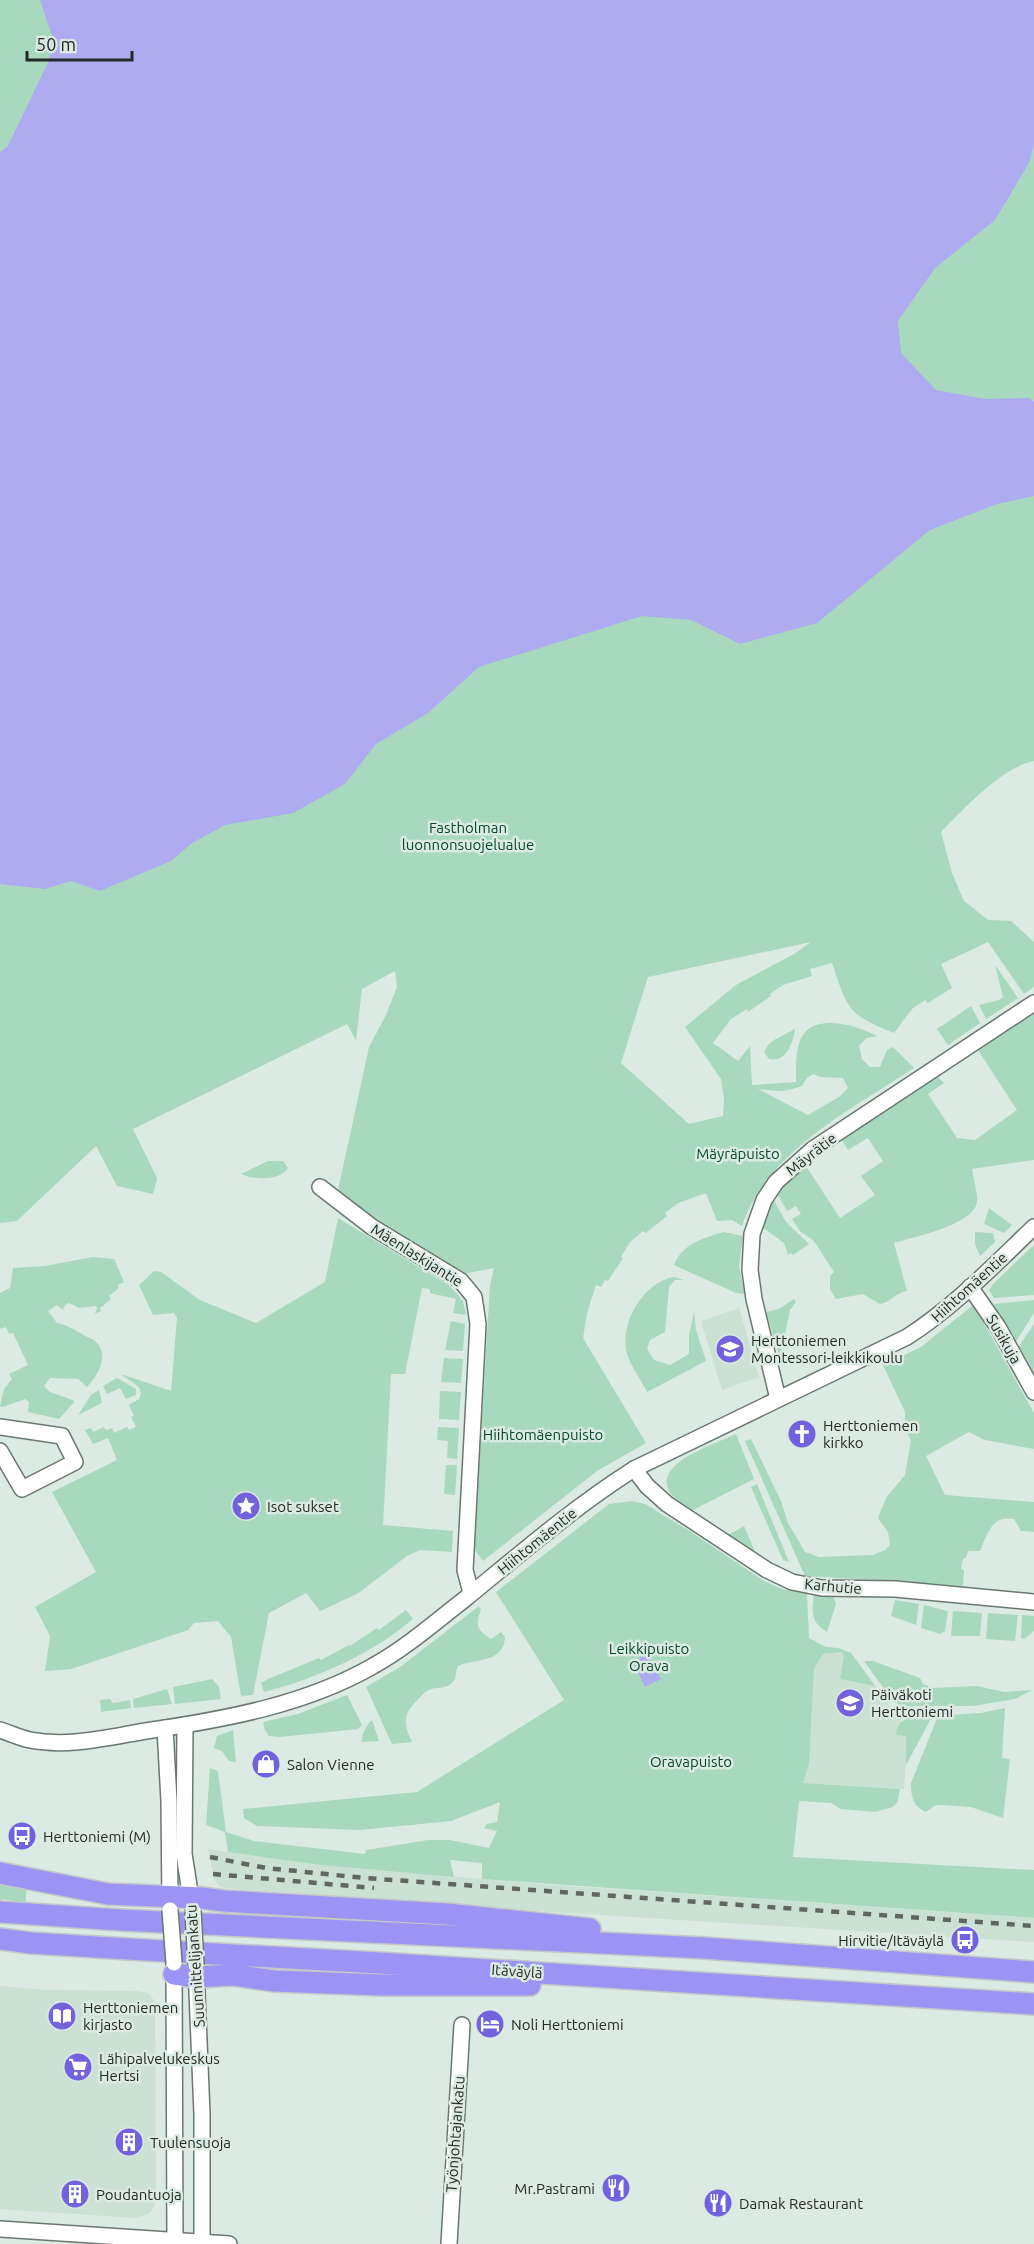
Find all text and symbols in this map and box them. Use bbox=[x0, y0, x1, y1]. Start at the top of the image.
scale bar bbox=[27, 24, 132, 62]
text: 50 m bbox=[36, 34, 76, 54]
park label: Fastholman luonnonsuojelualue bbox=[402, 819, 534, 853]
street label: Mäyrätie bbox=[782, 1129, 840, 1179]
park label: Mäyräpuisto bbox=[696, 1145, 780, 1162]
street label: Mäenlaskijantie bbox=[368, 1220, 466, 1290]
street label: Hiihtomäentie bbox=[928, 1248, 1010, 1326]
street label: Susikuja bbox=[983, 1311, 1025, 1367]
place label: Herttoniemen Montessori-leikkikoulu bbox=[751, 1332, 903, 1366]
school or university icon: Herttoniemen Montessori-leikkikoulu bbox=[714, 1333, 746, 1365]
place label: Herttoniemen kirkko bbox=[823, 1417, 918, 1451]
church icon: Herttoniemen kirkko bbox=[786, 1418, 818, 1450]
park label: Hiihtomäenpuisto bbox=[483, 1426, 603, 1443]
place icon: Isot sukset bbox=[230, 1490, 262, 1522]
place label: Isot sukset bbox=[267, 1498, 339, 1515]
street label: Hiihtomäentie bbox=[494, 1504, 580, 1578]
street label: Karhutie bbox=[804, 1575, 862, 1597]
park label: Leikkipuisto Orava bbox=[609, 1640, 689, 1674]
place label: Päiväkoti Herttoniemi bbox=[871, 1686, 953, 1720]
school or university icon: Päiväkoti Herttoniemi bbox=[834, 1687, 866, 1719]
shop icon: Salon Vienne bbox=[250, 1748, 282, 1780]
park label: Oravapuisto bbox=[650, 1753, 732, 1770]
place label: Salon Vienne bbox=[287, 1756, 375, 1773]
bus stop icon: Herttoniemi (M) bbox=[6, 1820, 38, 1852]
place label: Herttoniemi (M) bbox=[43, 1828, 151, 1845]
street label: Suunnittelijankatu bbox=[182, 1904, 208, 2028]
bus stop icon: Hirvitie/Itäväylä bbox=[949, 1924, 981, 1956]
place label: Hirvitie/Itäväylä bbox=[838, 1932, 944, 1949]
street label: Itäväylä bbox=[491, 1961, 543, 1981]
place label: Herttoniemen kirjasto bbox=[83, 1999, 178, 2033]
library icon: Herttoniemen kirjasto bbox=[46, 2000, 78, 2032]
hotel icon: Noli Herttoniemi bbox=[474, 2008, 506, 2040]
place label: Noli Herttoniemi bbox=[511, 2016, 624, 2033]
place label: Lähipalvelukeskus Hertsi bbox=[99, 2050, 220, 2084]
supermarket icon: Lähipalvelukeskus Hertsi bbox=[62, 2051, 94, 2083]
street label: Työnjohtajankatu bbox=[442, 2075, 468, 2193]
building icon: Tuulensuoja bbox=[113, 2126, 145, 2158]
place label: Tuulensuoja bbox=[150, 2134, 231, 2151]
restaurant icon: Mr.Pastrami bbox=[600, 2172, 632, 2204]
building icon: Poudantuoja bbox=[59, 2178, 91, 2210]
place label: Mr.Pastrami bbox=[514, 2180, 595, 2197]
place label: Poudantuoja bbox=[96, 2186, 182, 2203]
restaurant icon: Damak Restaurant bbox=[702, 2187, 734, 2219]
place label: Damak Restaurant bbox=[739, 2195, 863, 2212]

